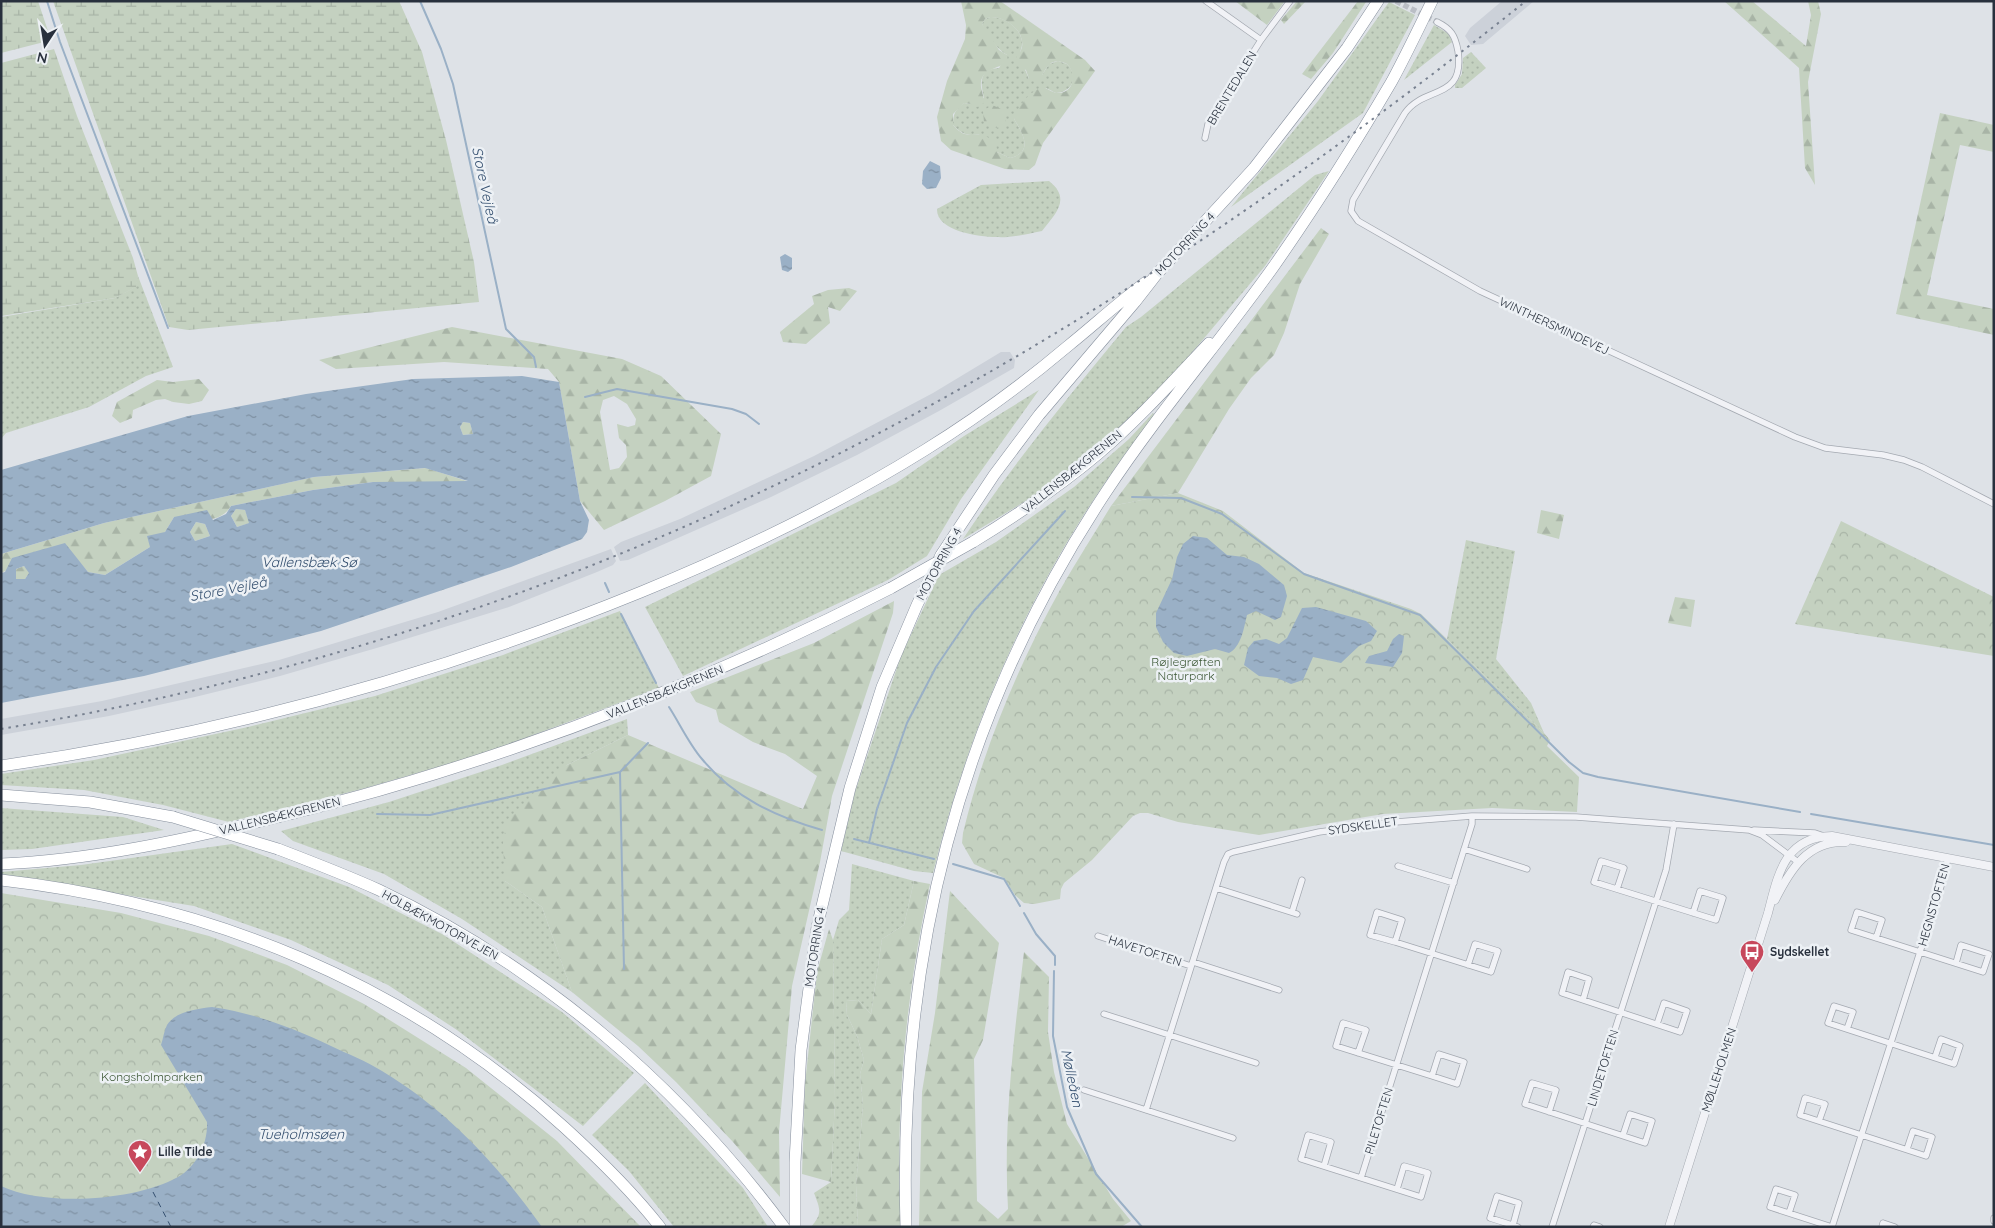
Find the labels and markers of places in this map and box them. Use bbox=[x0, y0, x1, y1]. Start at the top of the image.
bus stop icon: Sydskellet bbox=[1739, 939, 1765, 973]
place label: Sydskellet bbox=[1770, 944, 1830, 959]
place icon: Lille Tilde bbox=[127, 1139, 153, 1173]
place label: Lille Tilde bbox=[158, 1144, 212, 1159]

